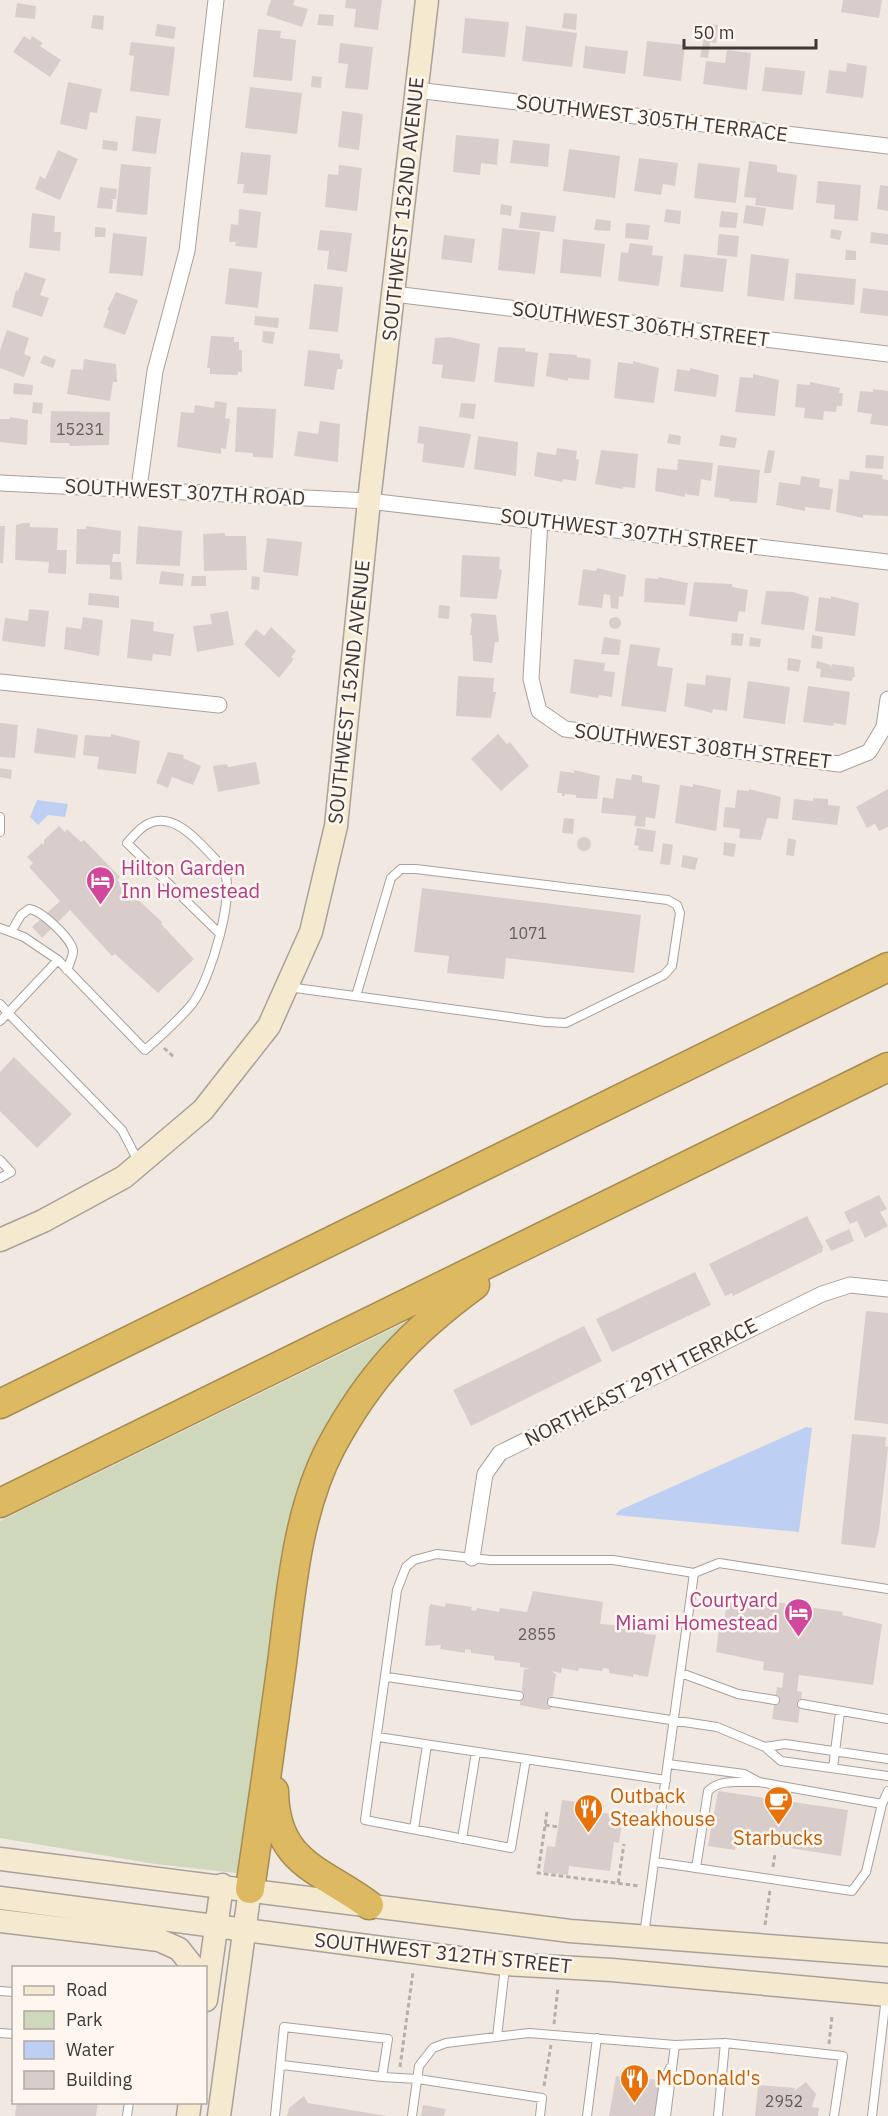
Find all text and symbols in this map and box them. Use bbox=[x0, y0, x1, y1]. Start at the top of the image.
scale bar bbox=[684, 12, 816, 50]
text: 50 m bbox=[693, 21, 735, 44]
street label: SOUTHWEST 152ND AVENUE bbox=[375, 76, 430, 342]
street label: SOUTHWEST 305TH TERRACE bbox=[515, 87, 789, 148]
street label: SOUTHWEST 306TH STREET bbox=[511, 294, 771, 353]
house number: 15231 bbox=[56, 419, 104, 439]
street label: SOUTHWEST 307TH ROAD bbox=[64, 472, 306, 511]
street label: SOUTHWEST 307TH STREET bbox=[499, 501, 759, 560]
street label: SOUTHWEST 152ND AVENUE bbox=[321, 559, 376, 825]
street label: SOUTHWEST 308TH STREET bbox=[573, 716, 833, 775]
place label: Hilton Garden Inn Homestead bbox=[121, 854, 260, 904]
hotel icon: Hilton Garden Inn Homestead bbox=[84, 864, 116, 906]
house number: 1071 bbox=[509, 923, 547, 943]
street label: NORTHEAST 29TH TERRACE bbox=[520, 1311, 762, 1452]
place label: Courtyard Miami Homestead bbox=[615, 1586, 778, 1636]
hotel icon: Courtyard Miami Homestead bbox=[783, 1596, 815, 1638]
house number: 2855 bbox=[518, 1624, 556, 1644]
place label: Outback Steakhouse bbox=[610, 1782, 715, 1832]
cafe icon: Starbucks bbox=[762, 1784, 794, 1826]
restaurant icon: Outback Steakhouse bbox=[573, 1792, 605, 1834]
place label: Starbucks bbox=[733, 1824, 823, 1851]
street label: SOUTHWEST 312TH STREET bbox=[313, 1926, 573, 1979]
legend bbox=[12, 1966, 207, 2104]
text: Road bbox=[66, 1978, 107, 2001]
text: Park bbox=[66, 2008, 103, 2031]
text: Water bbox=[66, 2038, 115, 2061]
restaurant icon: McDonald's bbox=[619, 2062, 651, 2104]
place label: McDonald's bbox=[656, 2064, 761, 2091]
text: Building bbox=[66, 2068, 133, 2091]
house number: 2952 bbox=[765, 2091, 803, 2111]

